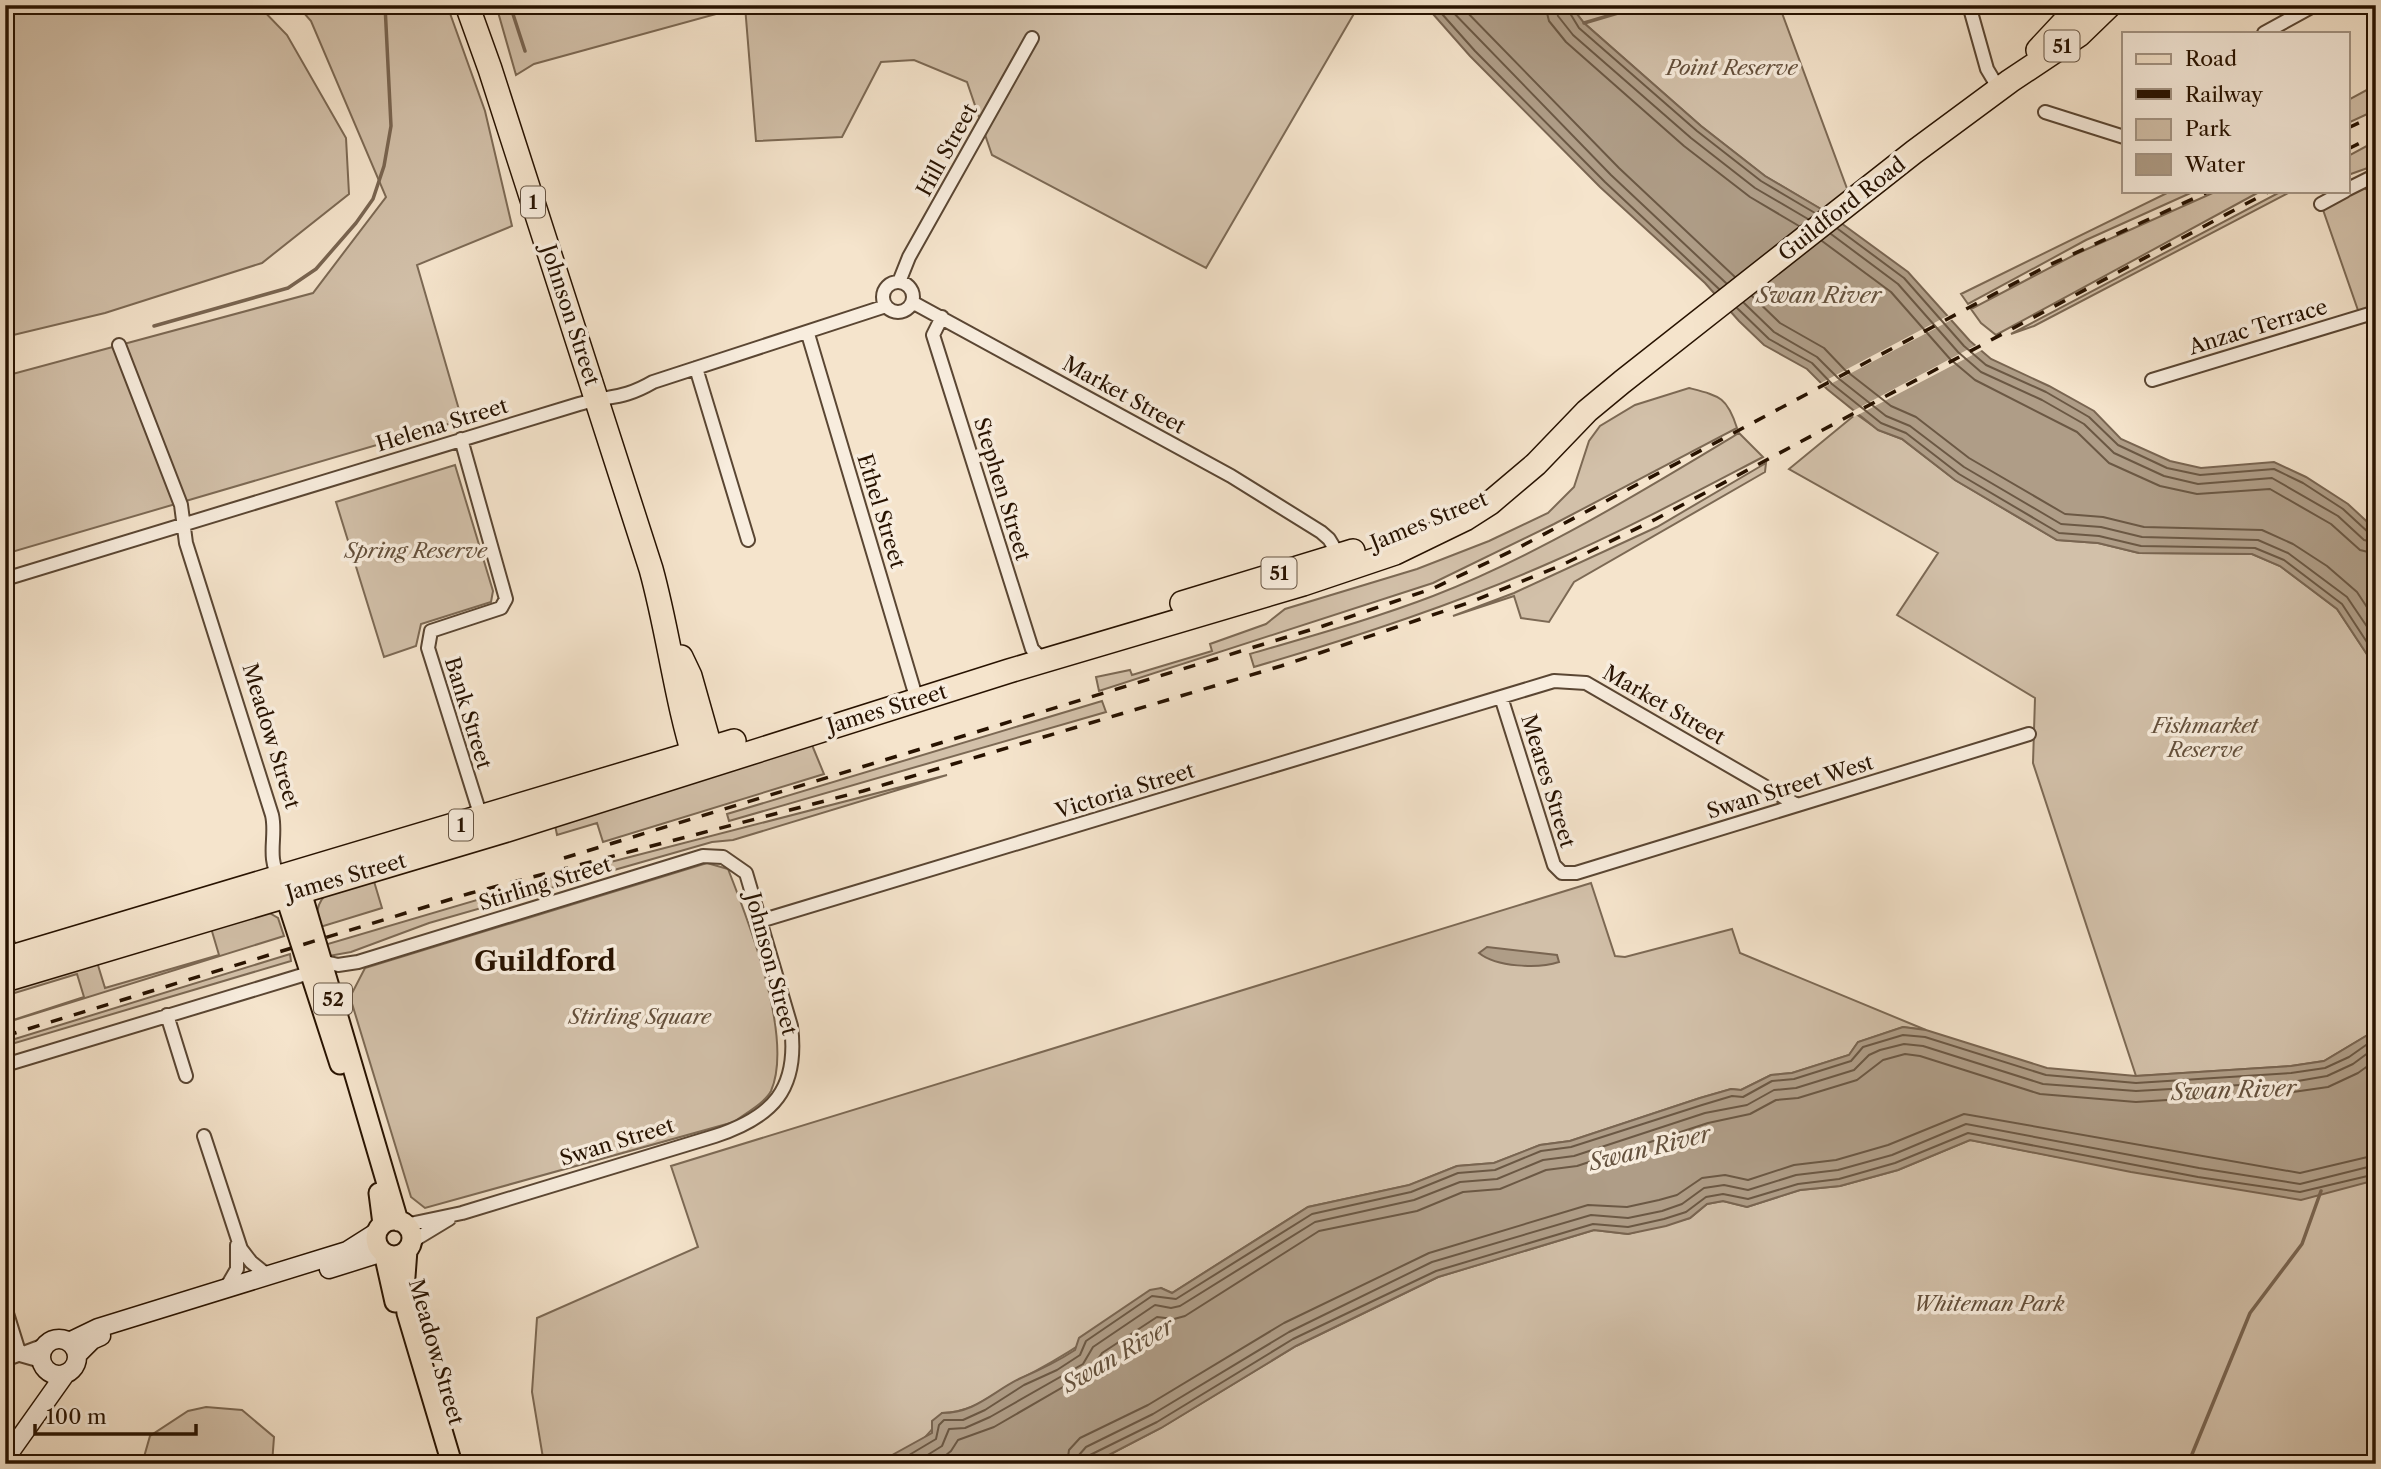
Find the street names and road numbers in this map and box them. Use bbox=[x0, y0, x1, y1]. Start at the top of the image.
road number: 51 bbox=[2044, 30, 2080, 61]
street label: Hill Street bbox=[911, 99, 982, 200]
street label: Guildford Road bbox=[1773, 151, 1910, 266]
road number: 1 bbox=[521, 186, 545, 218]
street label: Johnson Street bbox=[535, 238, 605, 389]
street label: Anzac Terrace bbox=[2185, 294, 2330, 360]
street label: Market Street bbox=[1058, 351, 1191, 439]
street label: Helena Street bbox=[373, 392, 511, 456]
street label: Stephen Street bbox=[969, 414, 1036, 564]
street label: Ethel Street bbox=[852, 451, 911, 572]
street label: James Street bbox=[1364, 486, 1491, 556]
road number: 51 bbox=[1262, 558, 1296, 588]
street label: Bank Street bbox=[440, 654, 498, 772]
street label: Meadow Street bbox=[238, 660, 306, 812]
street label: Market Street bbox=[1599, 660, 1730, 750]
street label: James Street bbox=[821, 678, 950, 739]
street label: Meares Street bbox=[1516, 711, 1581, 851]
street label: Swan Street West bbox=[1704, 749, 1877, 824]
street label: Victoria Street bbox=[1051, 757, 1198, 824]
road number: 1 bbox=[449, 810, 473, 840]
street label: James Street bbox=[280, 847, 409, 906]
street label: Stirling Street bbox=[476, 851, 615, 916]
street label: Johnson Street bbox=[740, 887, 803, 1038]
road number: 52 bbox=[314, 984, 352, 1015]
street label: Swan Street bbox=[557, 1112, 678, 1171]
street label: Meadow Street bbox=[404, 1276, 469, 1428]

